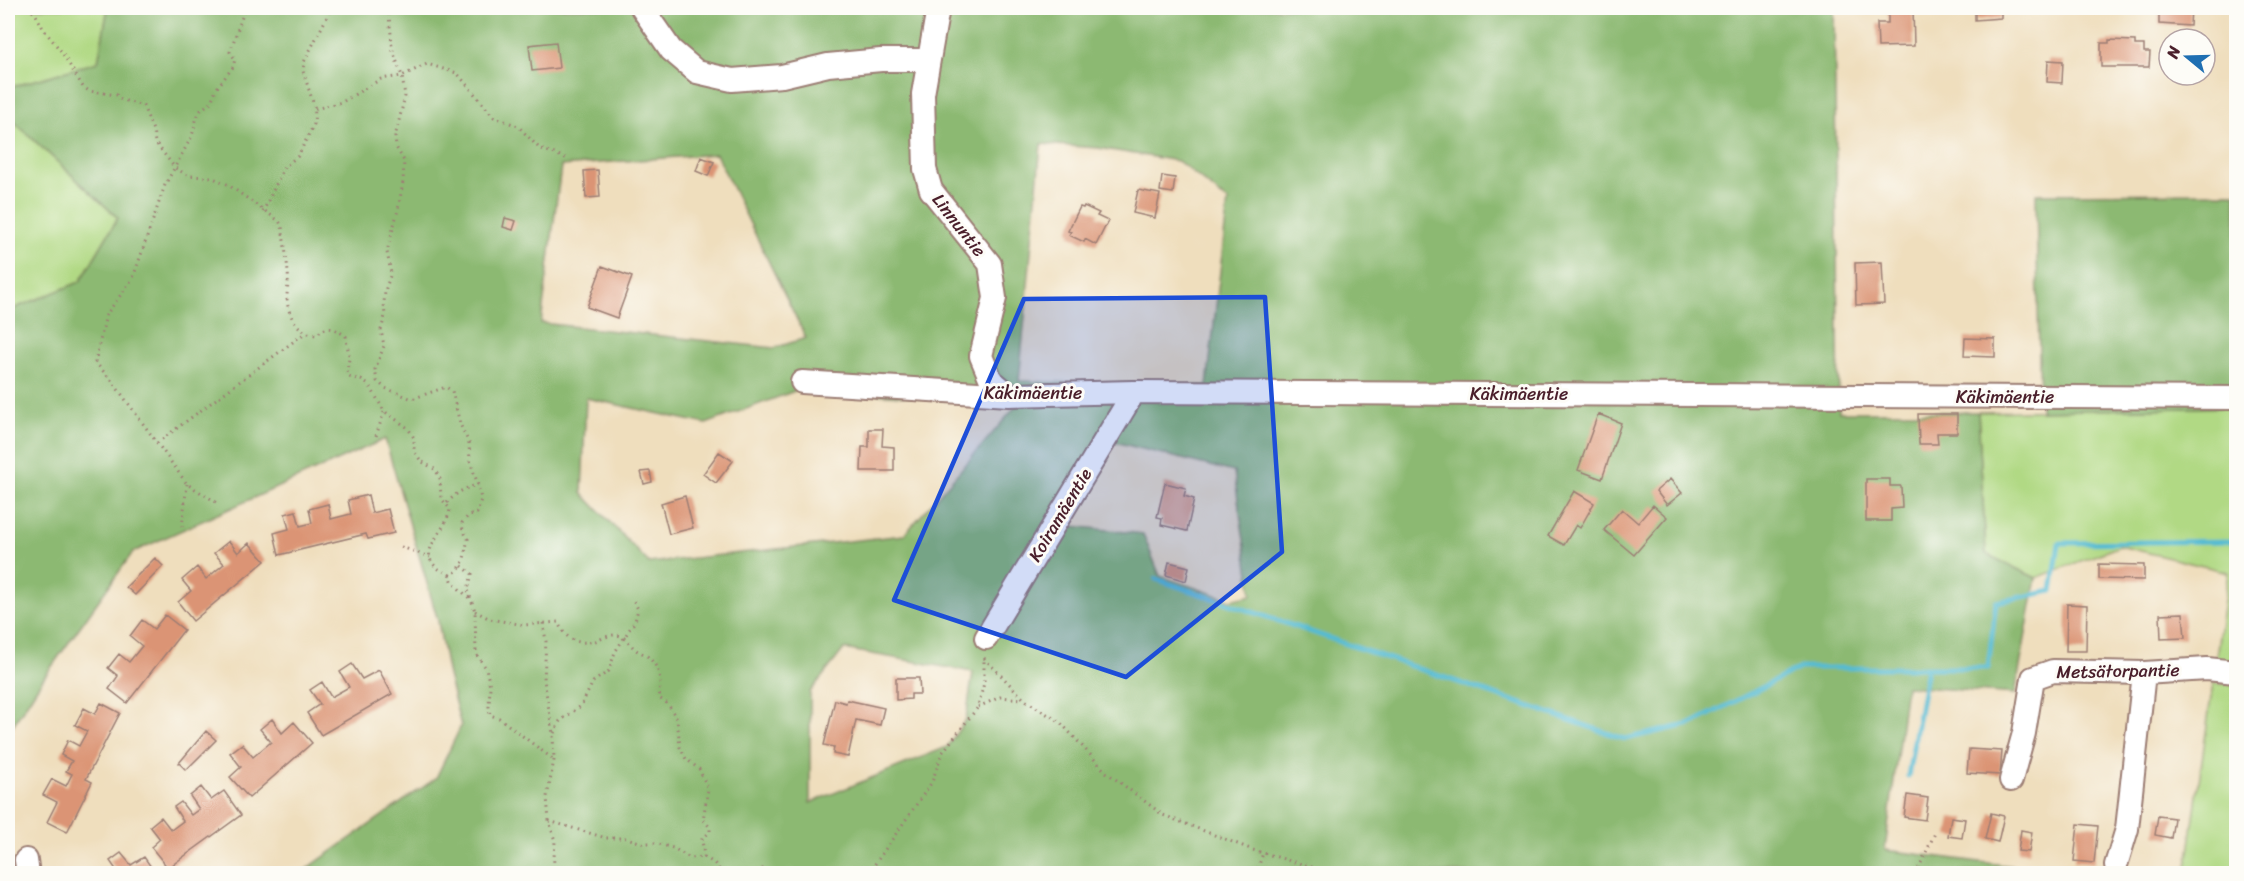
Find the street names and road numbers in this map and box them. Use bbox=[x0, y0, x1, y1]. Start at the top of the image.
street label: Linnuntie bbox=[924, 186, 994, 264]
street label: Käkimäentie bbox=[984, 377, 1082, 409]
street label: Käkimäentie bbox=[1470, 378, 1568, 410]
street label: Käkimäentie bbox=[1956, 381, 2054, 413]
street label: Koiramäentie bbox=[1019, 462, 1101, 568]
street label: Metsätorpantie bbox=[2056, 654, 2180, 688]

